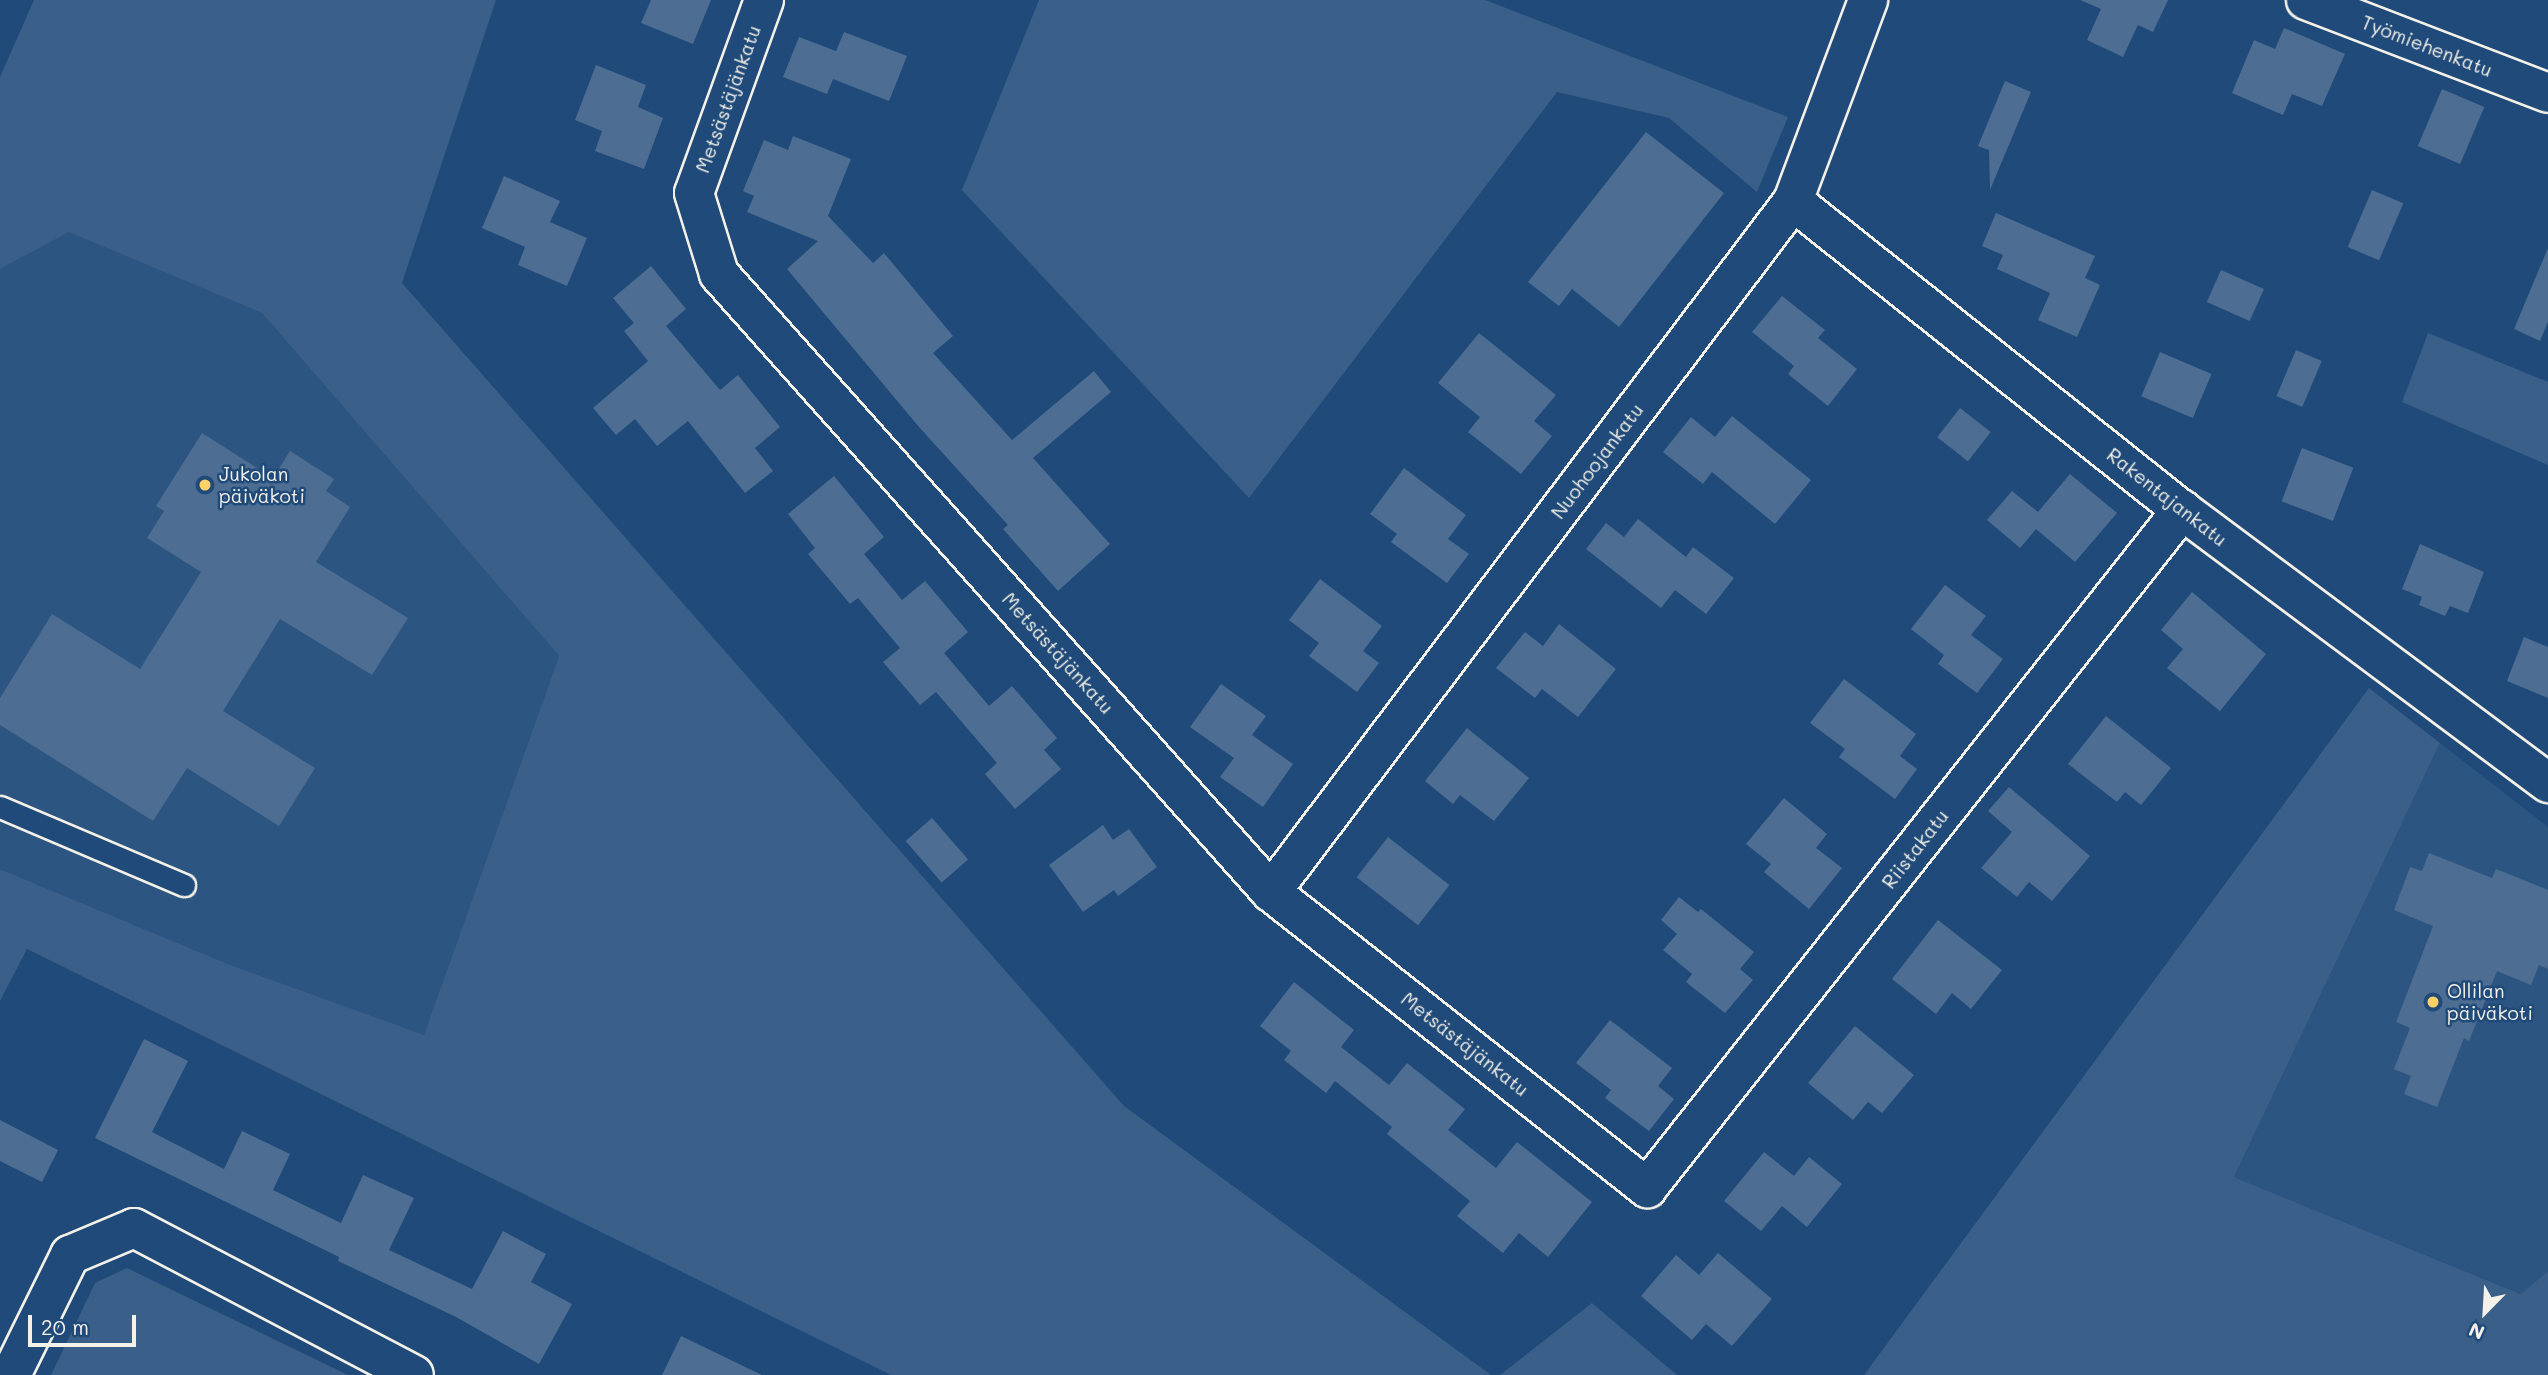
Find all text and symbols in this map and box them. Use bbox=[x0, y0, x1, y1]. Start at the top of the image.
street label: Työmiehenkatu bbox=[2358, 11, 2496, 81]
street label: Metsästäjänkatu bbox=[691, 22, 765, 176]
street label: Nuohoojankatu bbox=[1546, 399, 1648, 523]
street label: Rakentajankatu bbox=[2102, 443, 2232, 551]
place label: Jukolan päiväkoti bbox=[219, 463, 305, 507]
marker: Jukolan päiväkoti bbox=[197, 477, 213, 493]
street label: Metsästäjänkatu bbox=[998, 588, 1118, 718]
street label: Riistakatu bbox=[1877, 805, 1953, 893]
place label: Ollilan päiväkoti bbox=[2447, 980, 2533, 1024]
street label: Metsästäjänkatu bbox=[1397, 987, 1533, 1101]
marker: Ollilan päiväkoti bbox=[2425, 994, 2441, 1010]
north arrow bbox=[2450, 1277, 2520, 1347]
scale bar bbox=[32, 1302, 140, 1346]
text: 20 m bbox=[41, 1313, 89, 1340]
text: N bbox=[2465, 1317, 2488, 1346]

